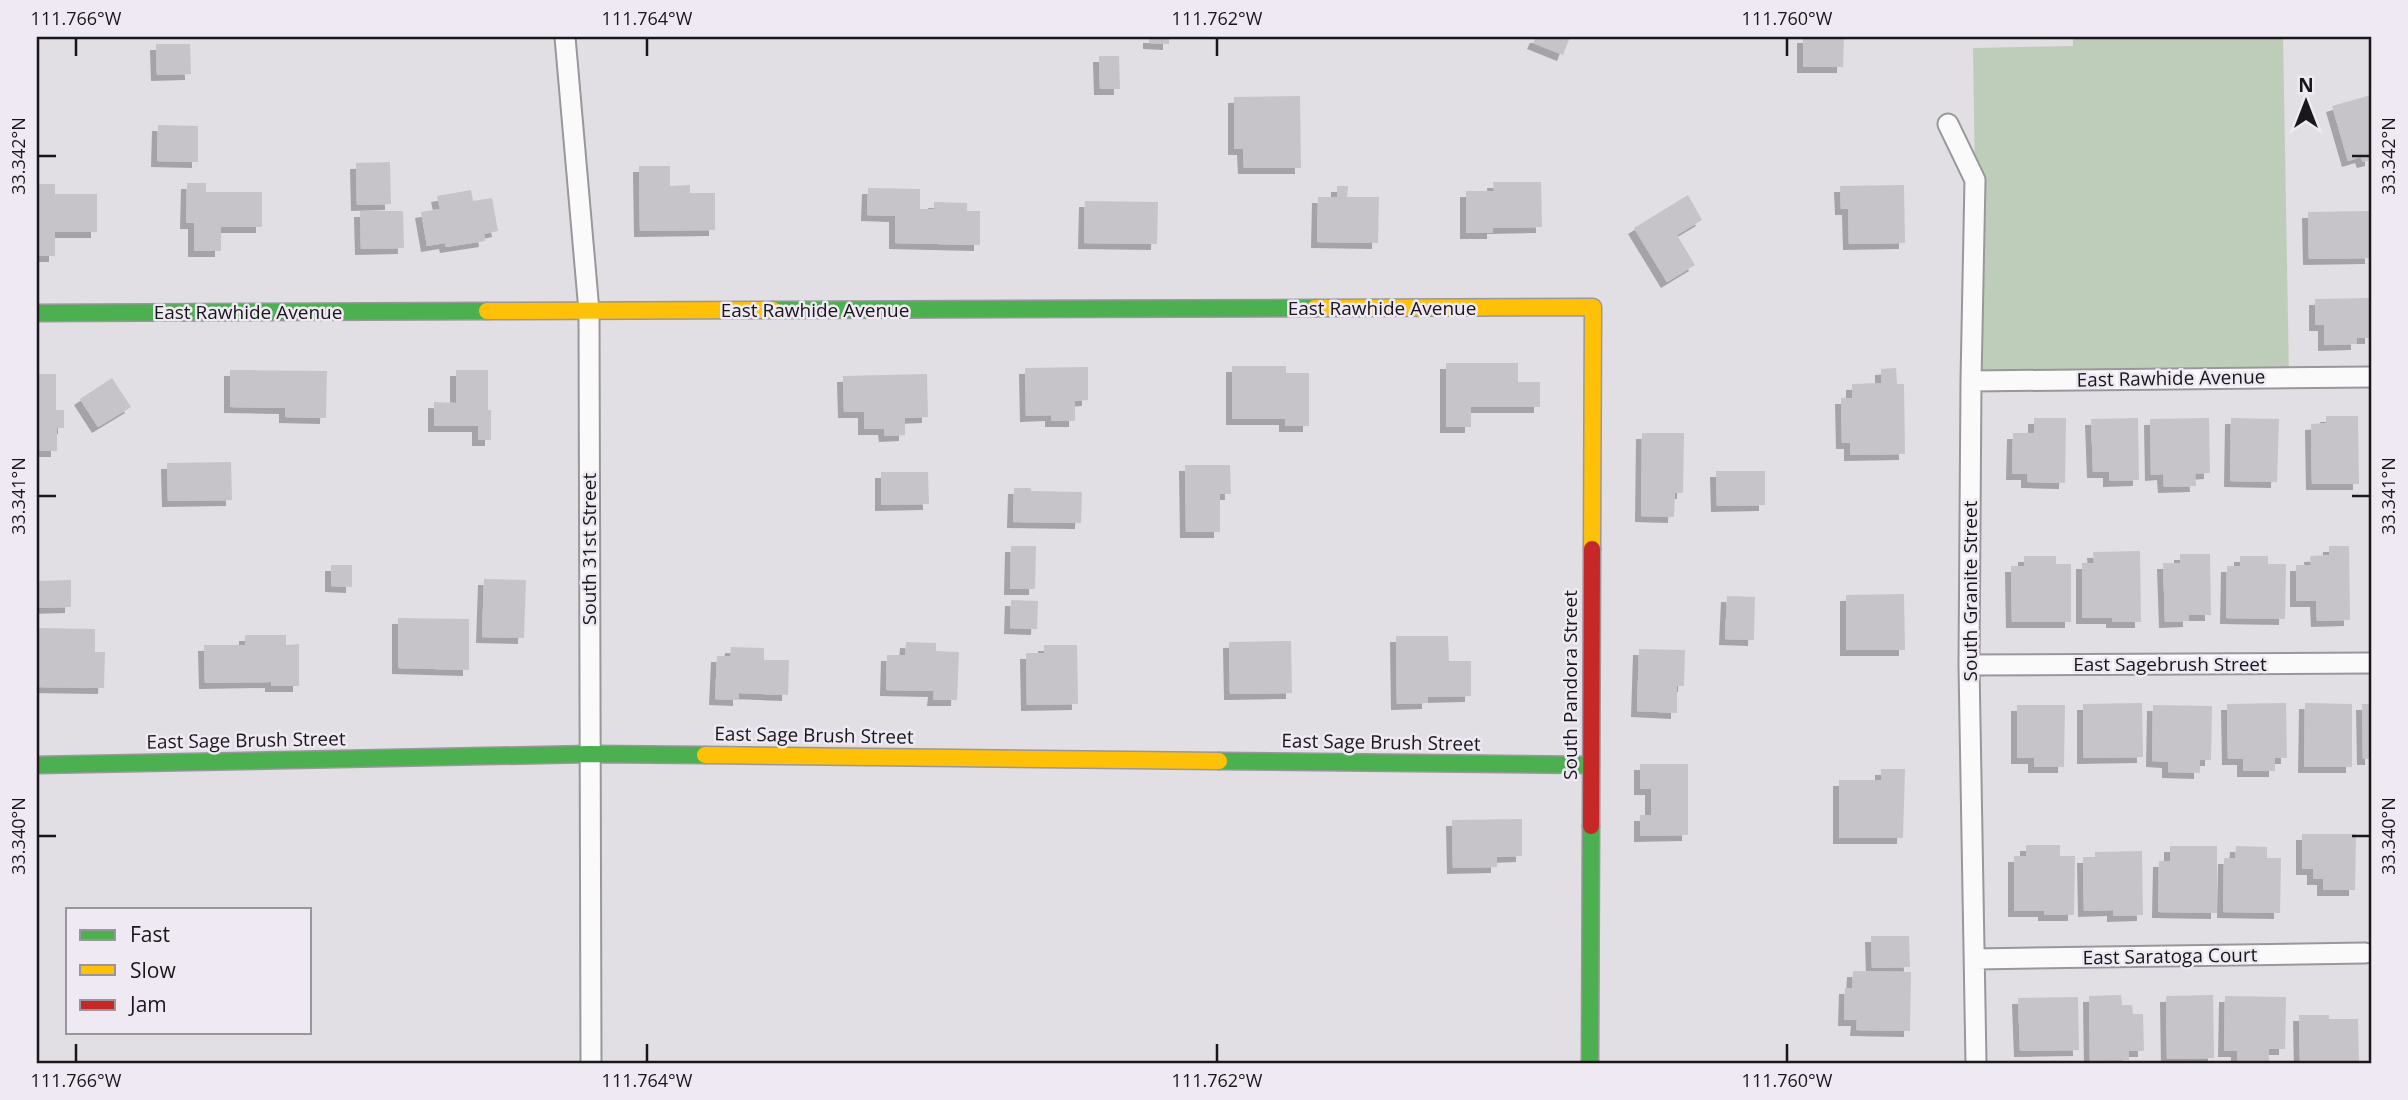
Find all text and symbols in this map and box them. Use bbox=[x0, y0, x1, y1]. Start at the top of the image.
text: 111.766°W bbox=[31, 6, 122, 30]
text: 111.764°W bbox=[602, 6, 693, 30]
text: 111.762°W bbox=[1172, 6, 1263, 30]
text: 111.760°W bbox=[1742, 6, 1833, 30]
north arrow bbox=[2272, 66, 2342, 136]
text: N bbox=[2298, 72, 2314, 98]
text: 33.342°N bbox=[6, 117, 30, 195]
text: 33.342°N bbox=[2376, 117, 2400, 195]
street label: East Rawhide Avenue bbox=[1288, 295, 1476, 321]
street label: East Rawhide Avenue bbox=[721, 297, 909, 323]
street label: East Rawhide Avenue bbox=[154, 299, 342, 325]
street label: East Rawhide Avenue bbox=[2076, 363, 2266, 393]
text: 33.341°N bbox=[6, 457, 30, 535]
text: 33.341°N bbox=[2376, 457, 2400, 535]
street label: South 31st Street bbox=[576, 473, 602, 625]
street label: South Granite Street bbox=[1957, 500, 1983, 681]
street label: South Pandora Street bbox=[1557, 590, 1583, 780]
street label: East Sagebrush Street bbox=[2073, 651, 2267, 677]
street label: East Sage Brush Street bbox=[714, 720, 914, 750]
street label: East Sage Brush Street bbox=[146, 725, 346, 755]
street label: East Sage Brush Street bbox=[1281, 727, 1481, 757]
text: 33.340°N bbox=[6, 797, 30, 875]
text: 33.340°N bbox=[2376, 797, 2400, 875]
legend bbox=[66, 908, 312, 1034]
text: Fast bbox=[130, 920, 170, 948]
street label: East Saratoga Court bbox=[2082, 941, 2258, 971]
text: Slow bbox=[130, 956, 176, 984]
text: Jam bbox=[128, 990, 167, 1018]
text: 111.766°W bbox=[31, 1068, 122, 1092]
text: 111.764°W bbox=[602, 1068, 693, 1092]
text: 111.762°W bbox=[1172, 1068, 1263, 1092]
text: 111.760°W bbox=[1742, 1068, 1833, 1092]

